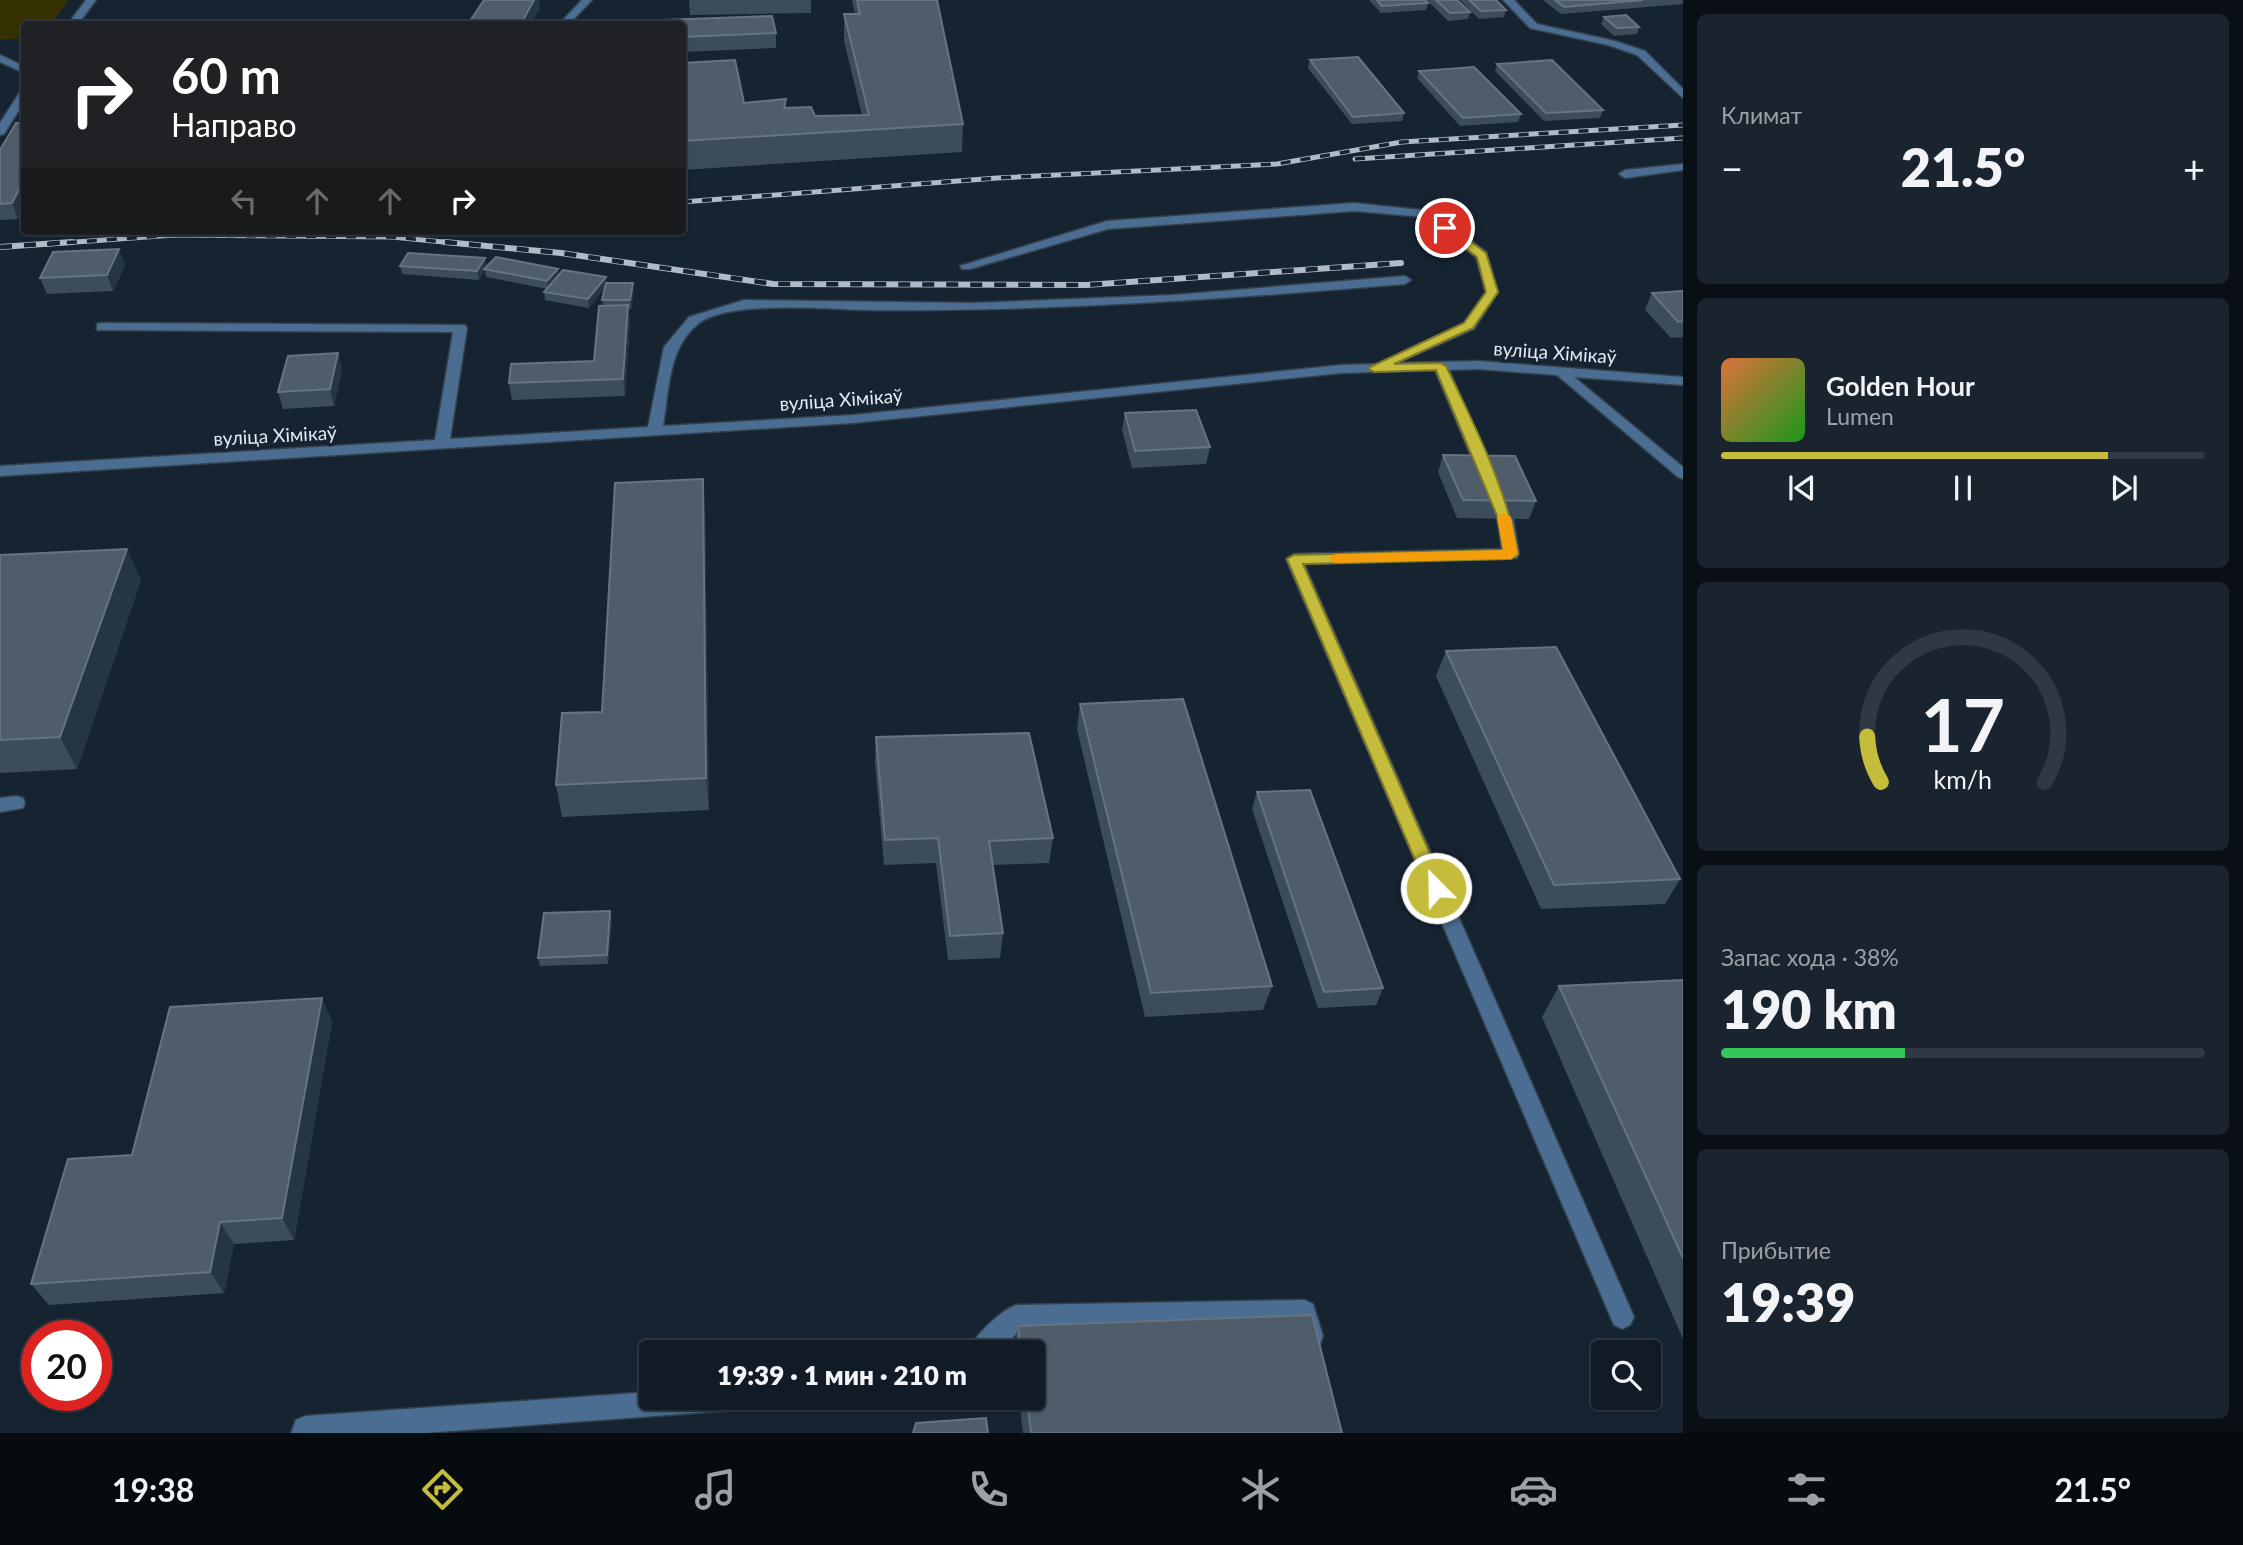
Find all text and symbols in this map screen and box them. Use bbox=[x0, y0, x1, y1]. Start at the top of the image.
text: 60 m bbox=[171, 46, 281, 104]
icon: right bbox=[56, 49, 147, 140]
text: Климат bbox=[1721, 101, 1802, 129]
text: Направо bbox=[171, 105, 297, 144]
text: 21.5° bbox=[1901, 136, 2025, 198]
text: − bbox=[1721, 145, 1743, 191]
text: + bbox=[2183, 145, 2205, 191]
icon: left bbox=[225, 182, 263, 220]
icon: ahead bbox=[298, 182, 336, 220]
icon: ahead bbox=[371, 182, 409, 220]
icon: right bbox=[444, 182, 482, 220]
pin bbox=[1415, 198, 1475, 258]
icon: arrive bbox=[1426, 209, 1464, 247]
street label: вуліца Хімікаў bbox=[1493, 336, 1617, 368]
text: Golden Hour bbox=[1826, 370, 1975, 402]
street label: вуліца Хімікаў bbox=[779, 383, 903, 415]
text: Lumen bbox=[1826, 402, 1894, 430]
street label: вуліца Хімікаў bbox=[213, 420, 337, 450]
icon: previous bbox=[1783, 469, 1821, 507]
icon: pause bbox=[1944, 469, 1982, 507]
icon: next bbox=[2105, 469, 2143, 507]
text: 17 bbox=[1921, 681, 2005, 769]
text: km/h bbox=[1934, 764, 1992, 794]
position arrow bbox=[1399, 851, 1473, 925]
text: Запас хода · 38% bbox=[1721, 943, 1899, 971]
text: 190 km bbox=[1721, 978, 1897, 1040]
text: Прибытие bbox=[1721, 1236, 1831, 1264]
text: 19:39 bbox=[1721, 1271, 1855, 1333]
speed limit sign: 20 bbox=[21, 1320, 112, 1411]
map controls bbox=[1591, 1340, 1661, 1410]
button: search bbox=[1591, 1340, 1661, 1410]
text: 19:39 · 1 мин · 210 m bbox=[717, 1359, 967, 1391]
icon: directions bbox=[418, 1465, 467, 1514]
icon: music bbox=[691, 1465, 740, 1514]
icon: phone bbox=[964, 1465, 1013, 1514]
icon: climate bbox=[1236, 1465, 1285, 1514]
icon: car bbox=[1509, 1465, 1558, 1514]
icon: filters bbox=[1782, 1465, 1831, 1514]
text: 19:38 bbox=[112, 1470, 194, 1509]
text: 21.5° bbox=[2054, 1470, 2131, 1509]

